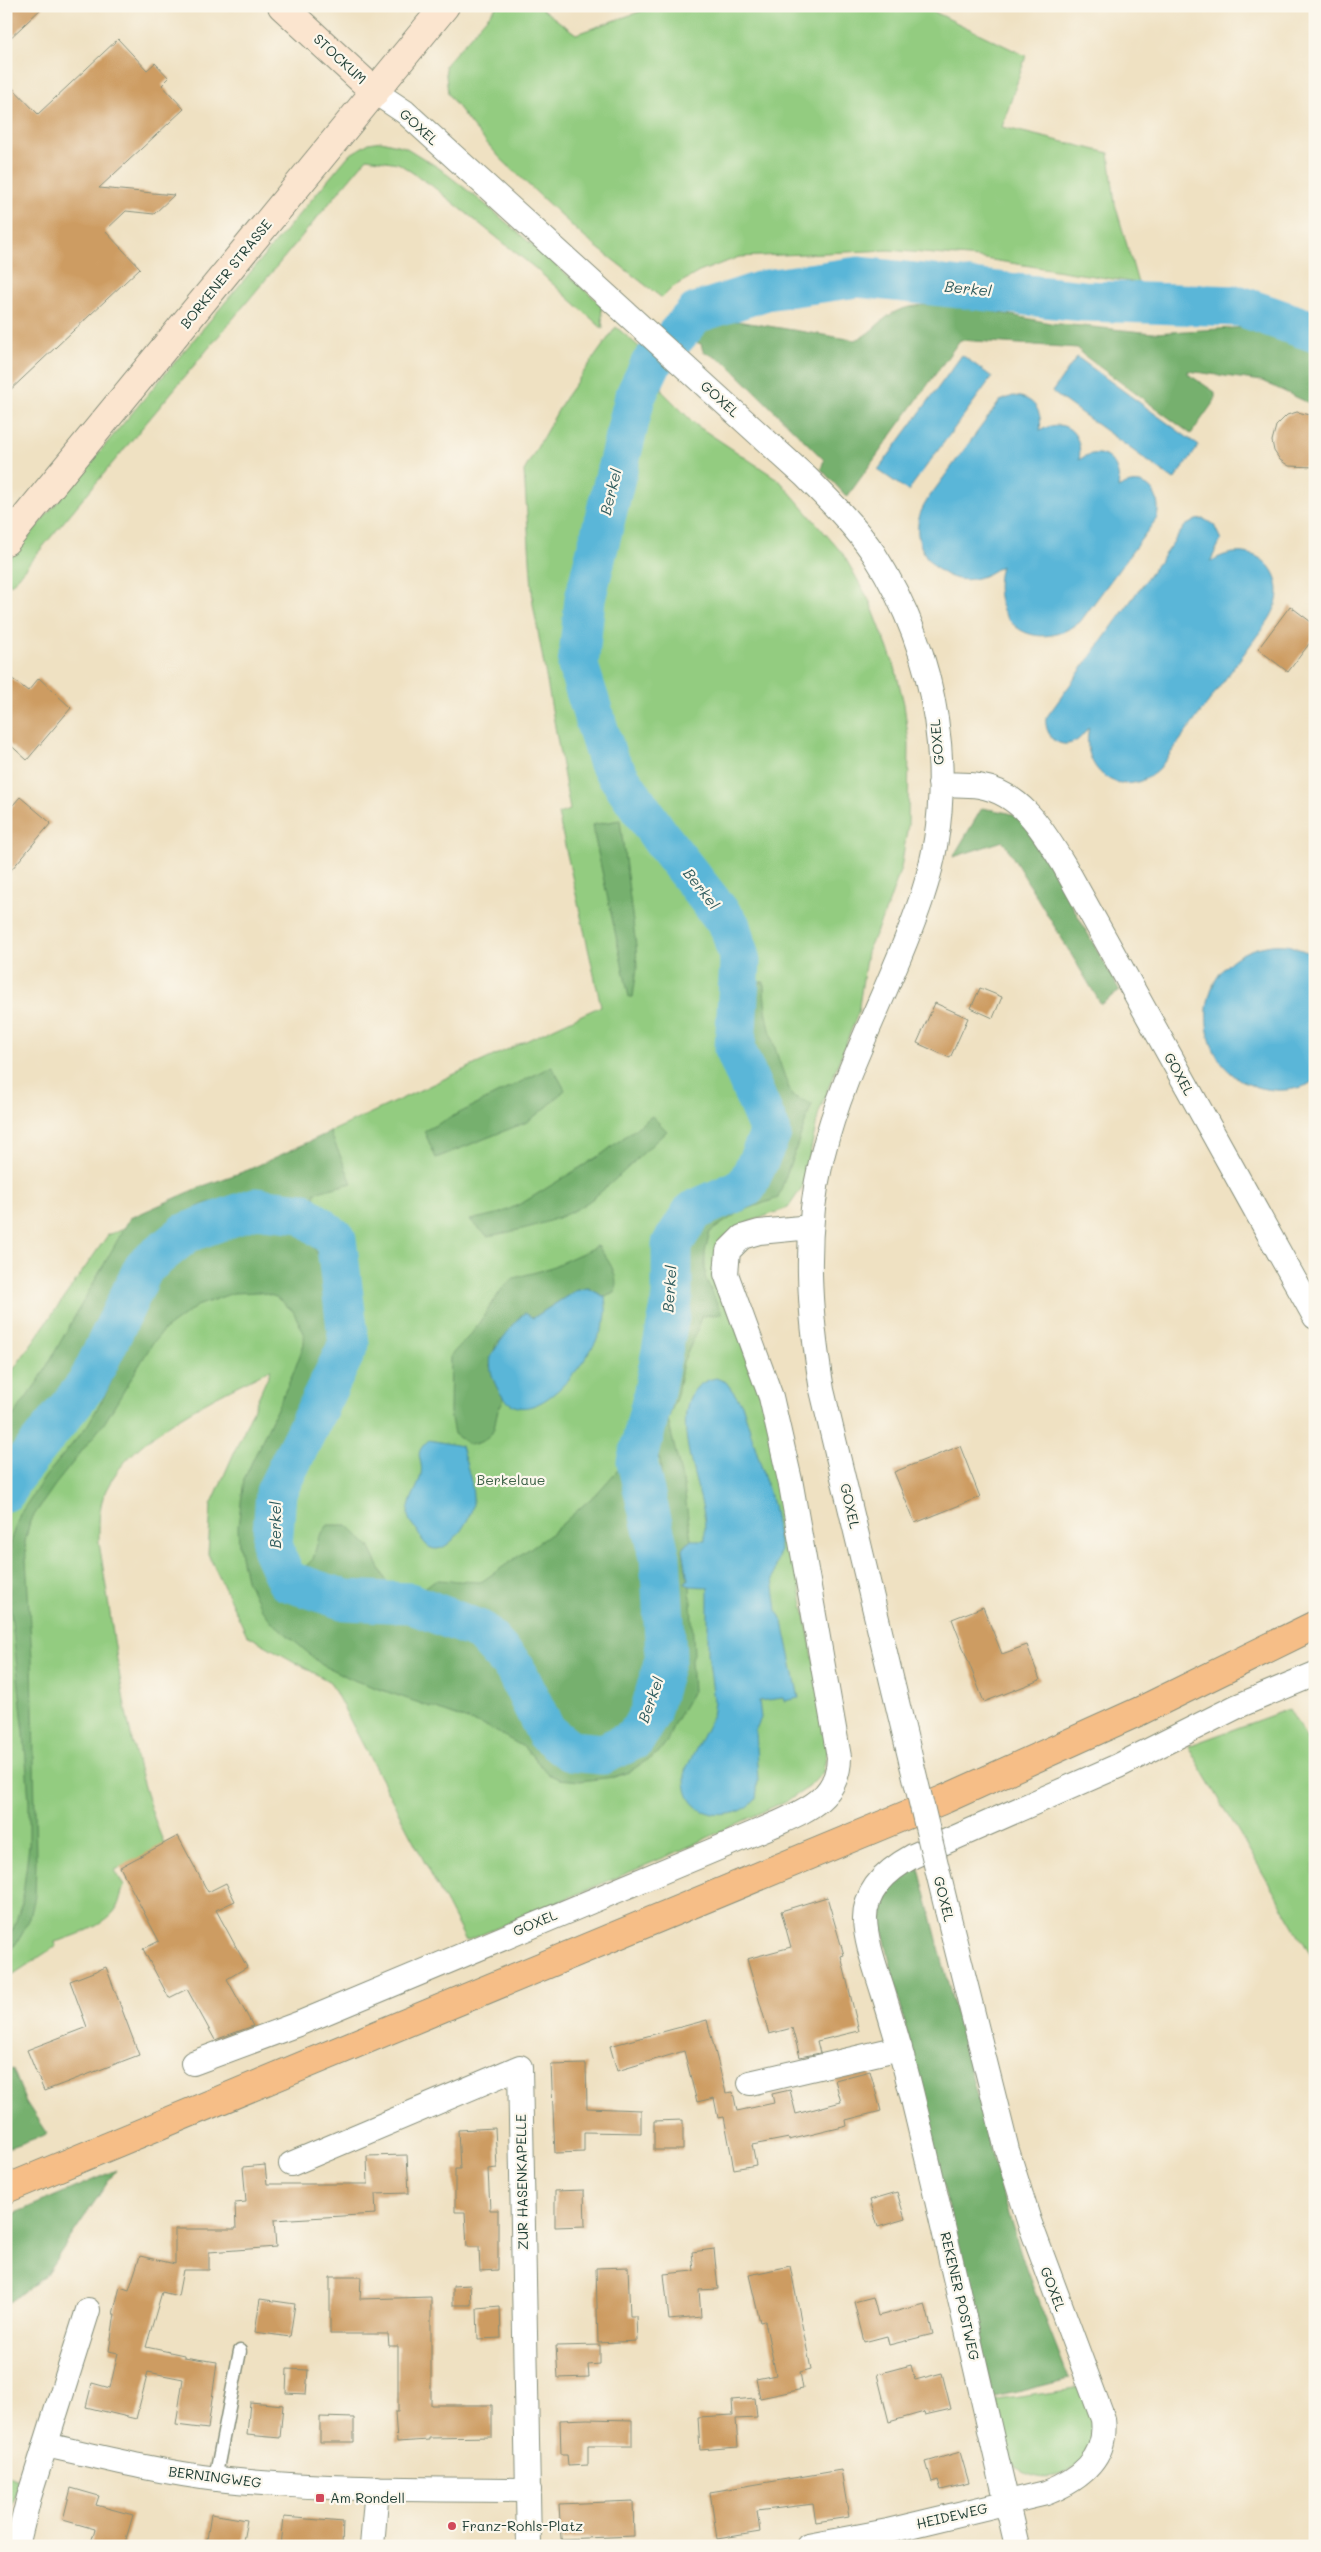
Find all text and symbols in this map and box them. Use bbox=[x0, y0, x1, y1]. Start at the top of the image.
street label: STOCKUM bbox=[310, 29, 371, 88]
street label: GOXEL bbox=[396, 104, 443, 150]
street label: BORKENER STRASSE bbox=[176, 215, 276, 332]
water label: Berkel bbox=[944, 276, 993, 300]
street label: GOXEL bbox=[697, 376, 744, 422]
water label: Berkel bbox=[595, 466, 625, 517]
street label: GOXEL bbox=[925, 718, 948, 766]
water label: Berkel bbox=[679, 864, 724, 913]
street label: GOXEL bbox=[1160, 1049, 1199, 1099]
water label: Berkel bbox=[657, 1264, 681, 1313]
park label: Berkelaue bbox=[476, 1470, 546, 1489]
street label: GOXEL bbox=[836, 1481, 865, 1531]
water label: Berkel bbox=[265, 1501, 285, 1549]
water label: Berkel bbox=[633, 1674, 668, 1725]
street label: GOXEL bbox=[930, 1874, 959, 1924]
street label: GOXEL bbox=[510, 1905, 560, 1940]
street label: ZUR HASENKAPELLE bbox=[511, 2114, 532, 2250]
street label: REKENER POSTWEG bbox=[936, 2230, 985, 2362]
street label: GOXEL bbox=[1036, 2264, 1071, 2314]
street label: BERNINGWEG bbox=[167, 2461, 263, 2492]
place label: Am Rondell bbox=[330, 2488, 405, 2507]
marker: Am Rondell bbox=[314, 2492, 326, 2504]
street label: HEIDEWEG bbox=[914, 2498, 989, 2533]
place label: Franz-Rohls-Platz bbox=[462, 2516, 583, 2535]
marker: Franz-Rohls-Platz bbox=[446, 2520, 458, 2532]

